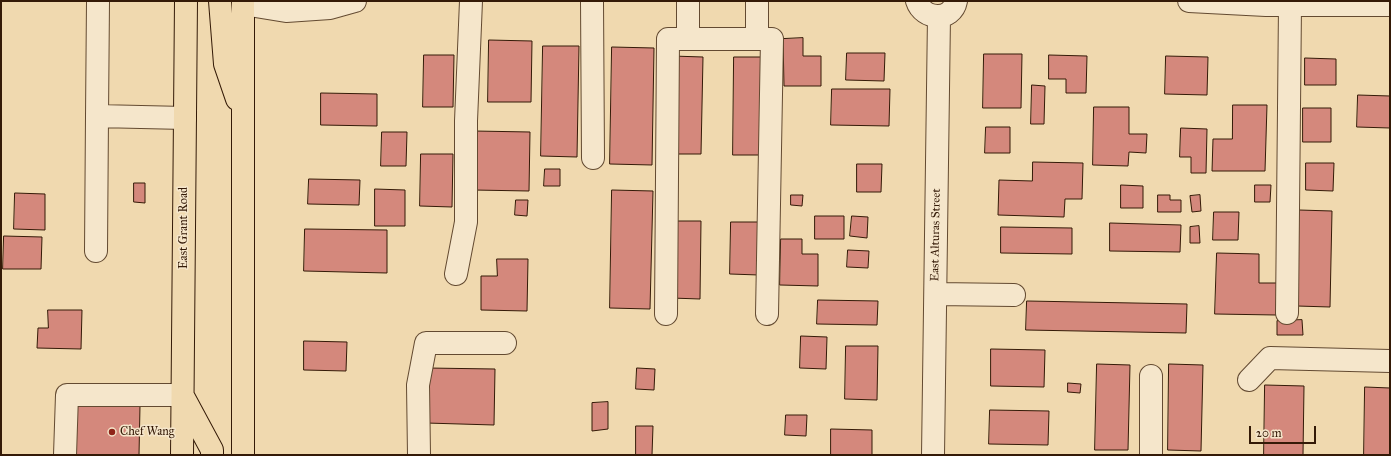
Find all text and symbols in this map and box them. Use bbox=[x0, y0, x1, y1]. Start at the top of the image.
street label: East Grant Road bbox=[177, 187, 191, 269]
street label: East Alturas Street bbox=[928, 188, 944, 282]
scale bar bbox=[1251, 418, 1318, 444]
place label: Chef Wang bbox=[120, 425, 174, 439]
text: 20 m bbox=[1256, 426, 1282, 440]
marker: Chef Wang bbox=[107, 427, 117, 437]

